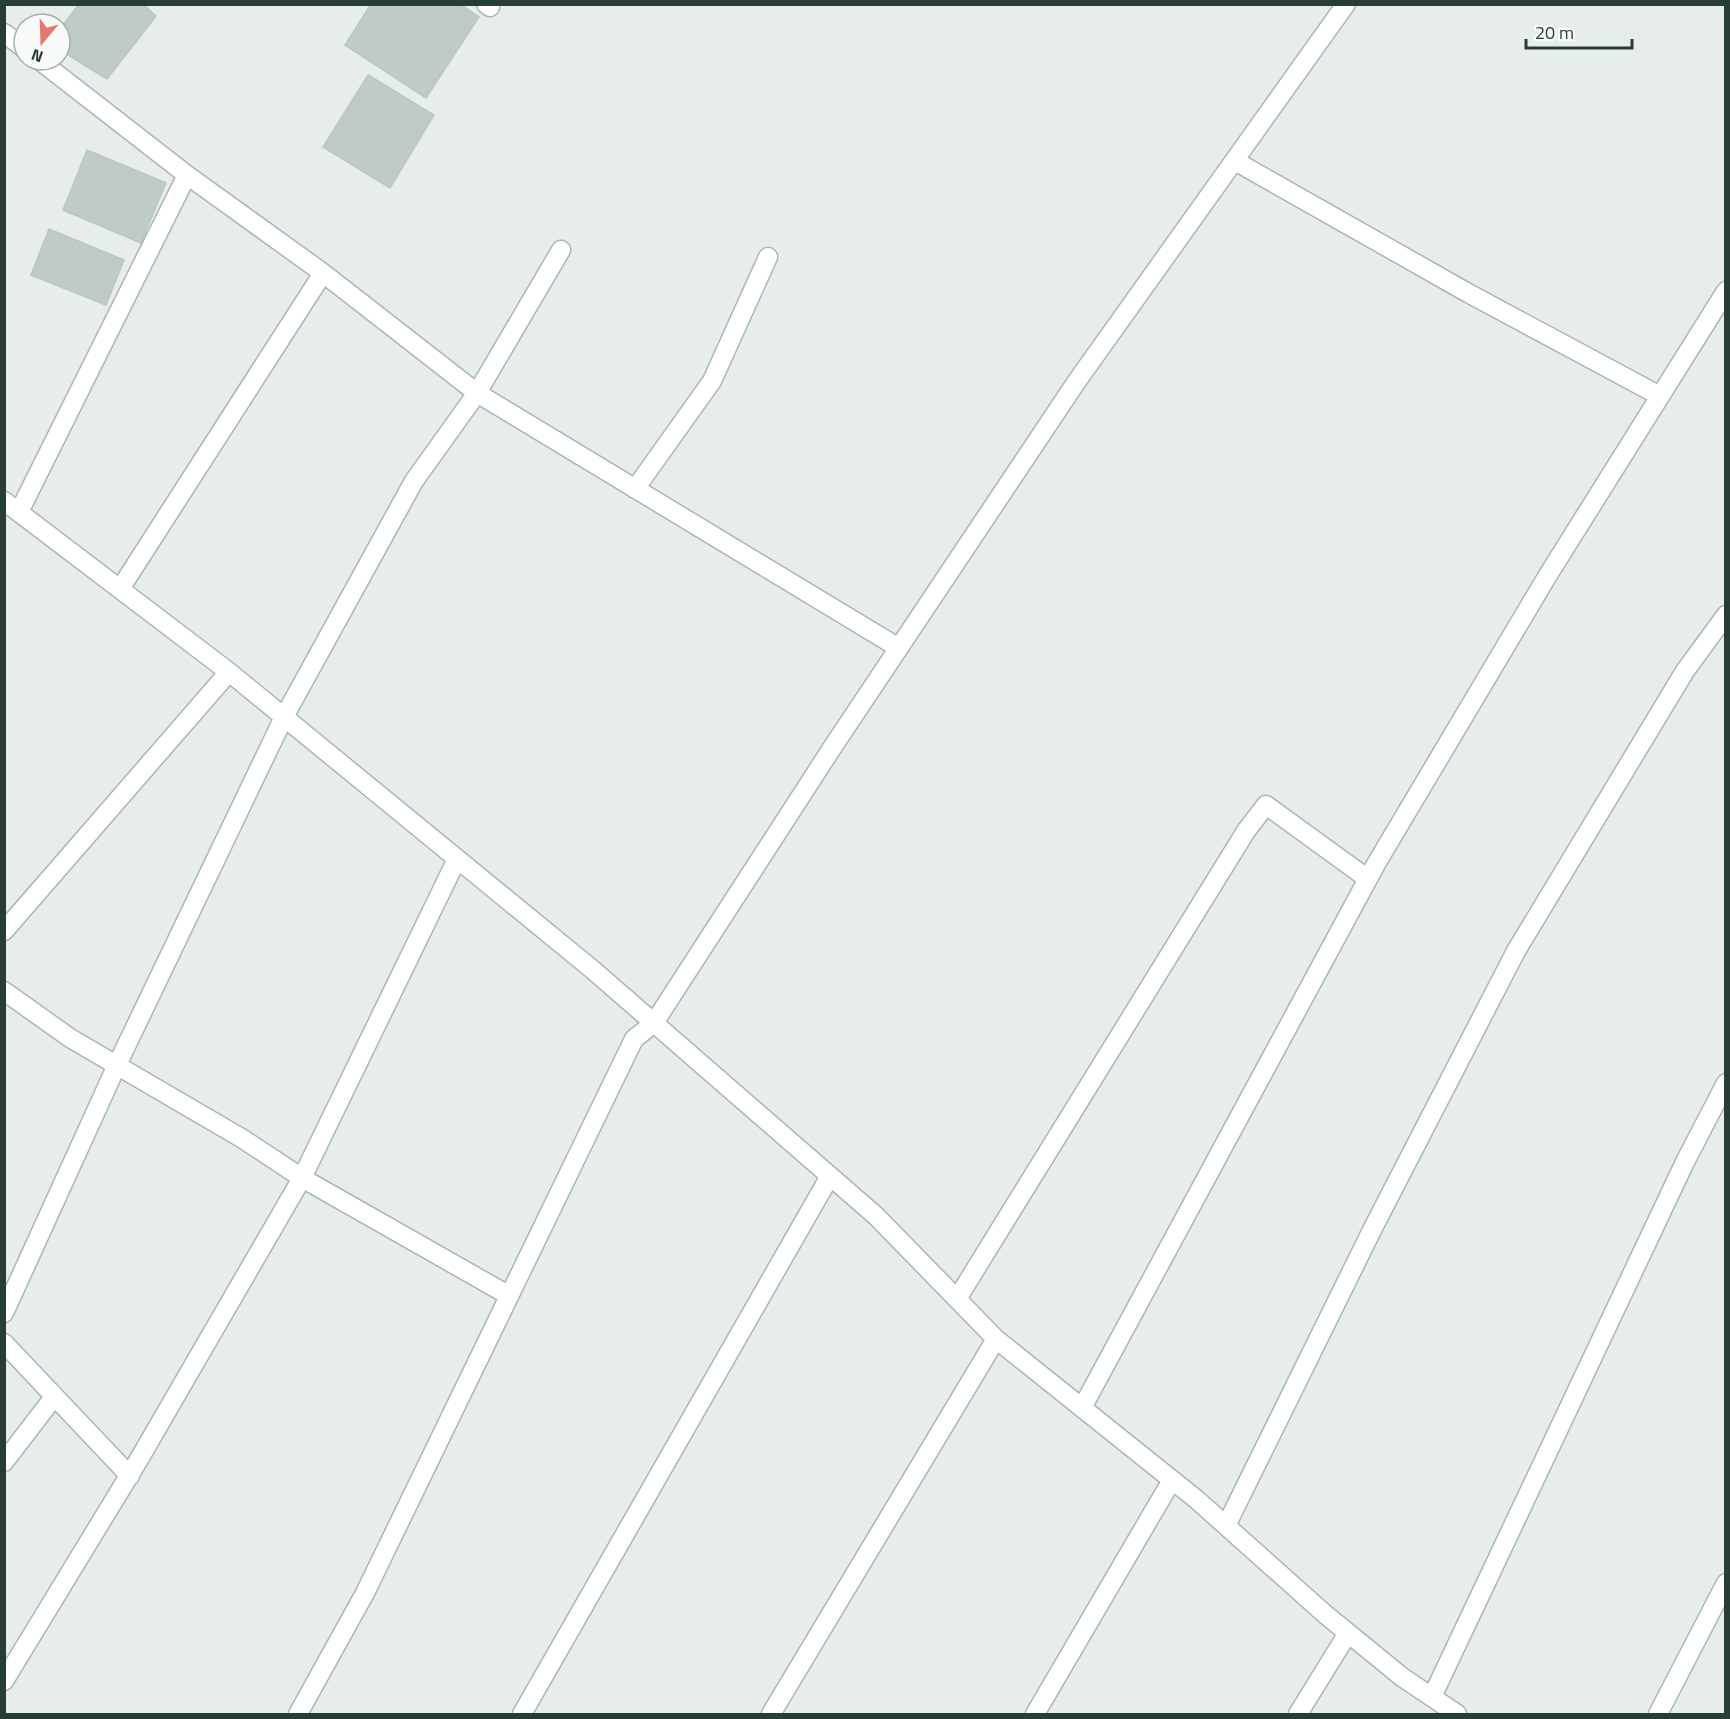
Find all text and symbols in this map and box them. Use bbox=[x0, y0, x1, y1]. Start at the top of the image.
north arrow bbox=[12, 12, 72, 72]
scale bar bbox=[1526, 12, 1632, 50]
text: 20 m bbox=[1535, 19, 1574, 46]
text: N bbox=[28, 43, 46, 69]

